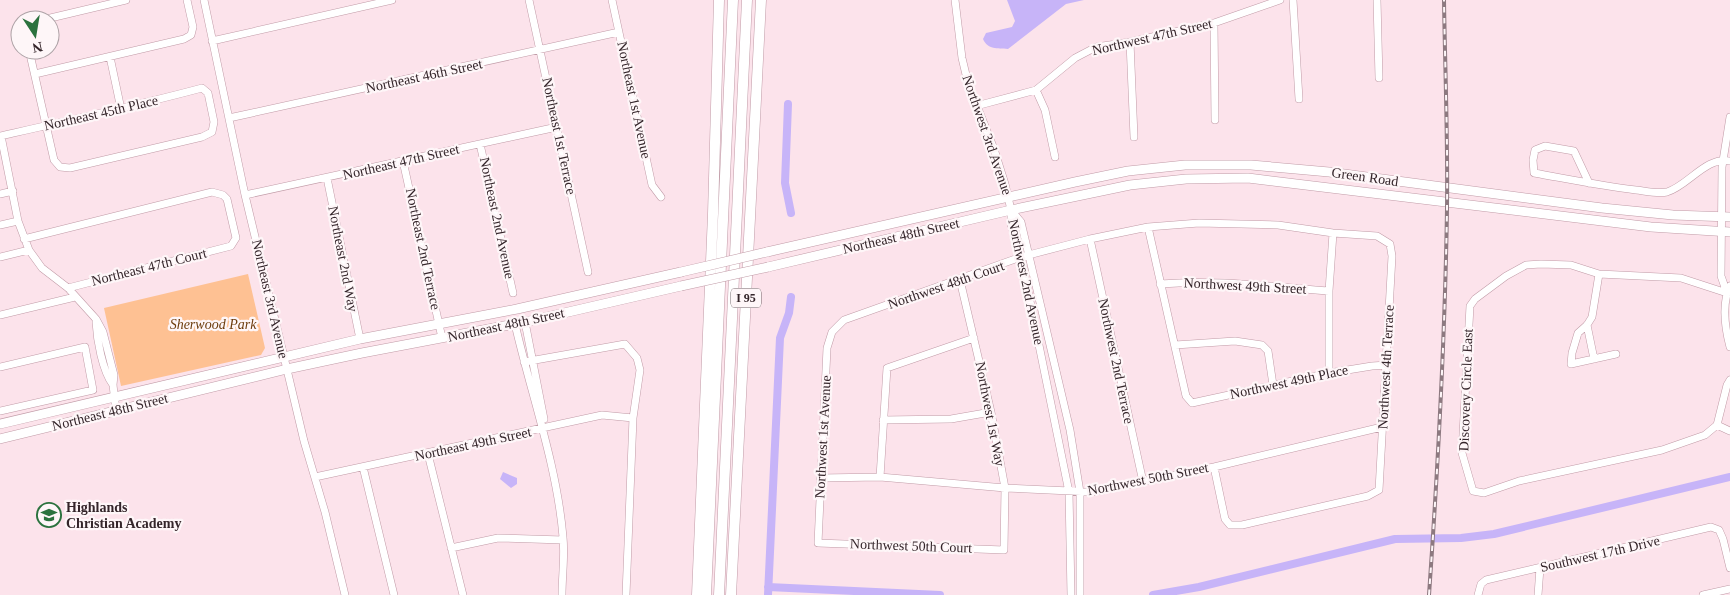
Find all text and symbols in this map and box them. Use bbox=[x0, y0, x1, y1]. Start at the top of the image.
north arrow bbox=[10, 10, 60, 60]
street label: Northwest 47th Street bbox=[1090, 16, 1214, 58]
text: N bbox=[31, 39, 44, 56]
street label: Northeast 1st Avenue bbox=[614, 40, 654, 160]
street label: Northeast 46th Street bbox=[364, 56, 484, 96]
street label: Northwest 3rd Avenue bbox=[959, 73, 1015, 197]
street label: Northeast 1st Terrace bbox=[539, 76, 579, 196]
street label: Northeast 45th Place bbox=[42, 93, 160, 133]
street label: Northeast 47th Street bbox=[341, 141, 461, 183]
street label: Northeast 2nd Avenue bbox=[477, 156, 517, 280]
street label: Green Road bbox=[1331, 165, 1399, 189]
street label: Northeast 2nd Terrace bbox=[403, 187, 443, 311]
street label: Northeast 2nd Way bbox=[325, 205, 361, 313]
street label: Northeast 48th Street bbox=[841, 215, 961, 257]
street label: Northwest 2nd Avenue bbox=[1005, 218, 1047, 346]
street label: Northeast 3rd Avenue bbox=[249, 238, 291, 360]
street label: Northeast 47th Court bbox=[90, 245, 208, 289]
street label: Northwest 48th Court bbox=[886, 258, 1006, 312]
street label: Northwest 49th Street bbox=[1183, 275, 1307, 297]
road number: I 95 bbox=[731, 288, 761, 308]
street label: Northwest 2nd Terrace bbox=[1095, 297, 1137, 425]
street label: Northwest 4th Terrace bbox=[1375, 304, 1397, 430]
street label: Northeast 48th Street bbox=[446, 305, 566, 345]
park label: Sherwood Park bbox=[170, 317, 257, 332]
street label: Discovery Circle East bbox=[1456, 328, 1476, 452]
street label: Northwest 1st Way bbox=[972, 360, 1008, 468]
street label: Northwest 49th Place bbox=[1228, 362, 1350, 402]
street label: Northwest 1st Avenue bbox=[812, 375, 834, 499]
street label: Northeast 48th Street bbox=[50, 390, 170, 434]
street label: Northeast 49th Street bbox=[413, 424, 533, 464]
street label: Northwest 50th Street bbox=[1086, 460, 1210, 498]
place label: Highlands Christian Academy bbox=[66, 500, 182, 531]
school or university icon: Highlands Christian Academy bbox=[36, 502, 62, 528]
street label: Southwest 17th Drive bbox=[1539, 533, 1661, 575]
street label: Northwest 50th Court bbox=[850, 536, 972, 556]

